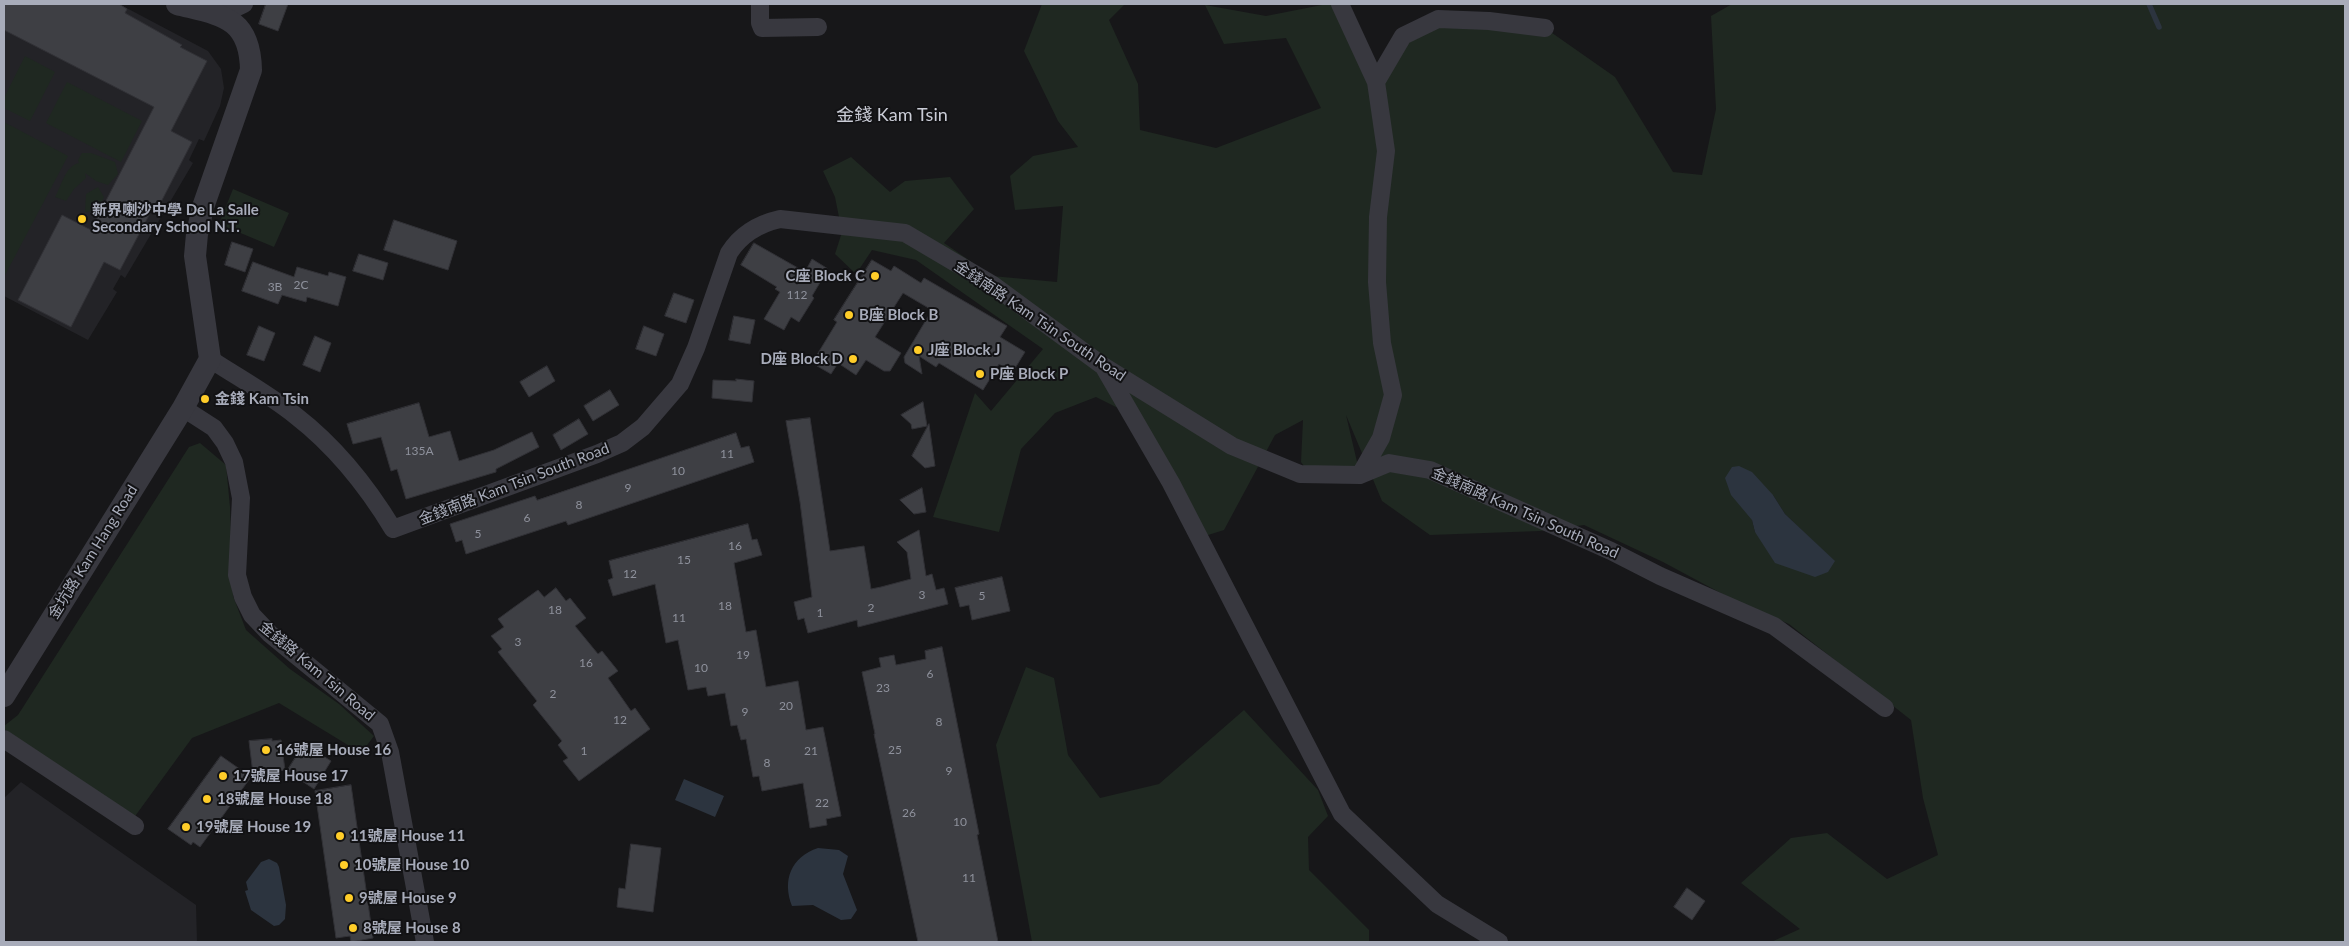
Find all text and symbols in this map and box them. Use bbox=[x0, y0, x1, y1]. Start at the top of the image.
district label: 金錢 Kam Tsin bbox=[836, 104, 948, 126]
place label: 新界喇沙中學 De La Salle Secondary School N.T. bbox=[92, 201, 259, 236]
marker: 新界喇沙中學 De La Salle Secondary School N.T. bbox=[76, 213, 88, 225]
street label: 金錢南路 Kam Tsin South Road bbox=[951, 257, 1129, 385]
place label: C座 Block C bbox=[786, 267, 865, 285]
marker: C座 Block C bbox=[869, 270, 881, 282]
house number: 2C bbox=[294, 278, 308, 292]
house number: 3B bbox=[268, 280, 282, 294]
house number: 112 bbox=[787, 288, 807, 302]
place label: B座 Block B bbox=[859, 306, 938, 324]
marker: B座 Block B bbox=[843, 309, 855, 321]
place label: J座 Block J bbox=[928, 341, 1001, 359]
marker: J座 Block J bbox=[912, 344, 924, 356]
place label: D座 Block D bbox=[761, 350, 843, 368]
marker: D座 Block D bbox=[847, 353, 859, 365]
place label: P座 Block P bbox=[990, 365, 1068, 383]
marker: P座 Block P bbox=[974, 368, 986, 380]
place label: 金錢 Kam Tsin bbox=[215, 390, 309, 408]
marker: 金錢 Kam Tsin bbox=[199, 393, 211, 405]
street label: 金錢南路 Kam Tsin South Road bbox=[416, 439, 612, 529]
house number: 135A bbox=[404, 444, 434, 458]
house number: 11 bbox=[720, 447, 734, 461]
house number: 10 bbox=[671, 464, 685, 478]
street label: 金錢南路 Kam Tsin South Road bbox=[1429, 464, 1621, 562]
house number: 9 bbox=[625, 481, 631, 495]
street label: 金坑路 Kam Hang Road bbox=[44, 482, 142, 622]
house number: 8 bbox=[576, 498, 582, 512]
house number: 6 bbox=[524, 511, 530, 525]
house number: 5 bbox=[475, 527, 481, 541]
house number: 16 bbox=[728, 539, 742, 553]
house number: 15 bbox=[677, 553, 691, 567]
house number: 12 bbox=[623, 567, 637, 581]
house number: 3 bbox=[919, 588, 925, 602]
house number: 5 bbox=[979, 589, 985, 603]
house number: 18 bbox=[718, 599, 732, 613]
house number: 2 bbox=[868, 601, 874, 615]
house number: 18 bbox=[548, 603, 562, 617]
house number: 1 bbox=[817, 606, 823, 620]
house number: 11 bbox=[672, 611, 686, 625]
street label: 金錢路 Kam Tsin Road bbox=[256, 617, 378, 725]
house number: 3 bbox=[515, 635, 521, 649]
house number: 19 bbox=[736, 648, 750, 662]
house number: 16 bbox=[579, 656, 593, 670]
house number: 10 bbox=[694, 661, 708, 675]
house number: 6 bbox=[927, 667, 933, 681]
house number: 23 bbox=[876, 681, 890, 695]
house number: 2 bbox=[550, 687, 556, 701]
house number: 20 bbox=[779, 699, 793, 713]
house number: 9 bbox=[742, 705, 748, 719]
house number: 12 bbox=[613, 713, 627, 727]
house number: 8 bbox=[936, 715, 942, 729]
place label: 16號屋 House 16 bbox=[276, 741, 391, 759]
house number: 25 bbox=[888, 743, 902, 757]
marker: 16號屋 House 16 bbox=[260, 744, 272, 756]
house number: 1 bbox=[581, 744, 587, 758]
house number: 21 bbox=[804, 744, 818, 758]
house number: 8 bbox=[764, 756, 770, 770]
house number: 9 bbox=[946, 764, 952, 778]
place label: 17號屋 House 17 bbox=[233, 767, 348, 785]
marker: 17號屋 House 17 bbox=[217, 770, 229, 782]
place label: 18號屋 House 18 bbox=[217, 790, 332, 808]
marker: 18號屋 House 18 bbox=[201, 793, 213, 805]
house number: 22 bbox=[815, 796, 829, 810]
house number: 26 bbox=[902, 806, 916, 820]
house number: 10 bbox=[953, 815, 967, 829]
place label: 19號屋 House 19 bbox=[196, 818, 311, 836]
marker: 19號屋 House 19 bbox=[180, 821, 192, 833]
place label: 11號屋 House 11 bbox=[350, 827, 465, 845]
marker: 11號屋 House 11 bbox=[334, 830, 346, 842]
place label: 10號屋 House 10 bbox=[354, 856, 469, 874]
marker: 10號屋 House 10 bbox=[338, 859, 350, 871]
house number: 11 bbox=[962, 871, 976, 885]
place label: 9號屋 House 9 bbox=[359, 889, 457, 907]
marker: 9號屋 House 9 bbox=[343, 892, 355, 904]
place label: 8號屋 House 8 bbox=[363, 919, 461, 937]
marker: 8號屋 House 8 bbox=[347, 922, 359, 934]

